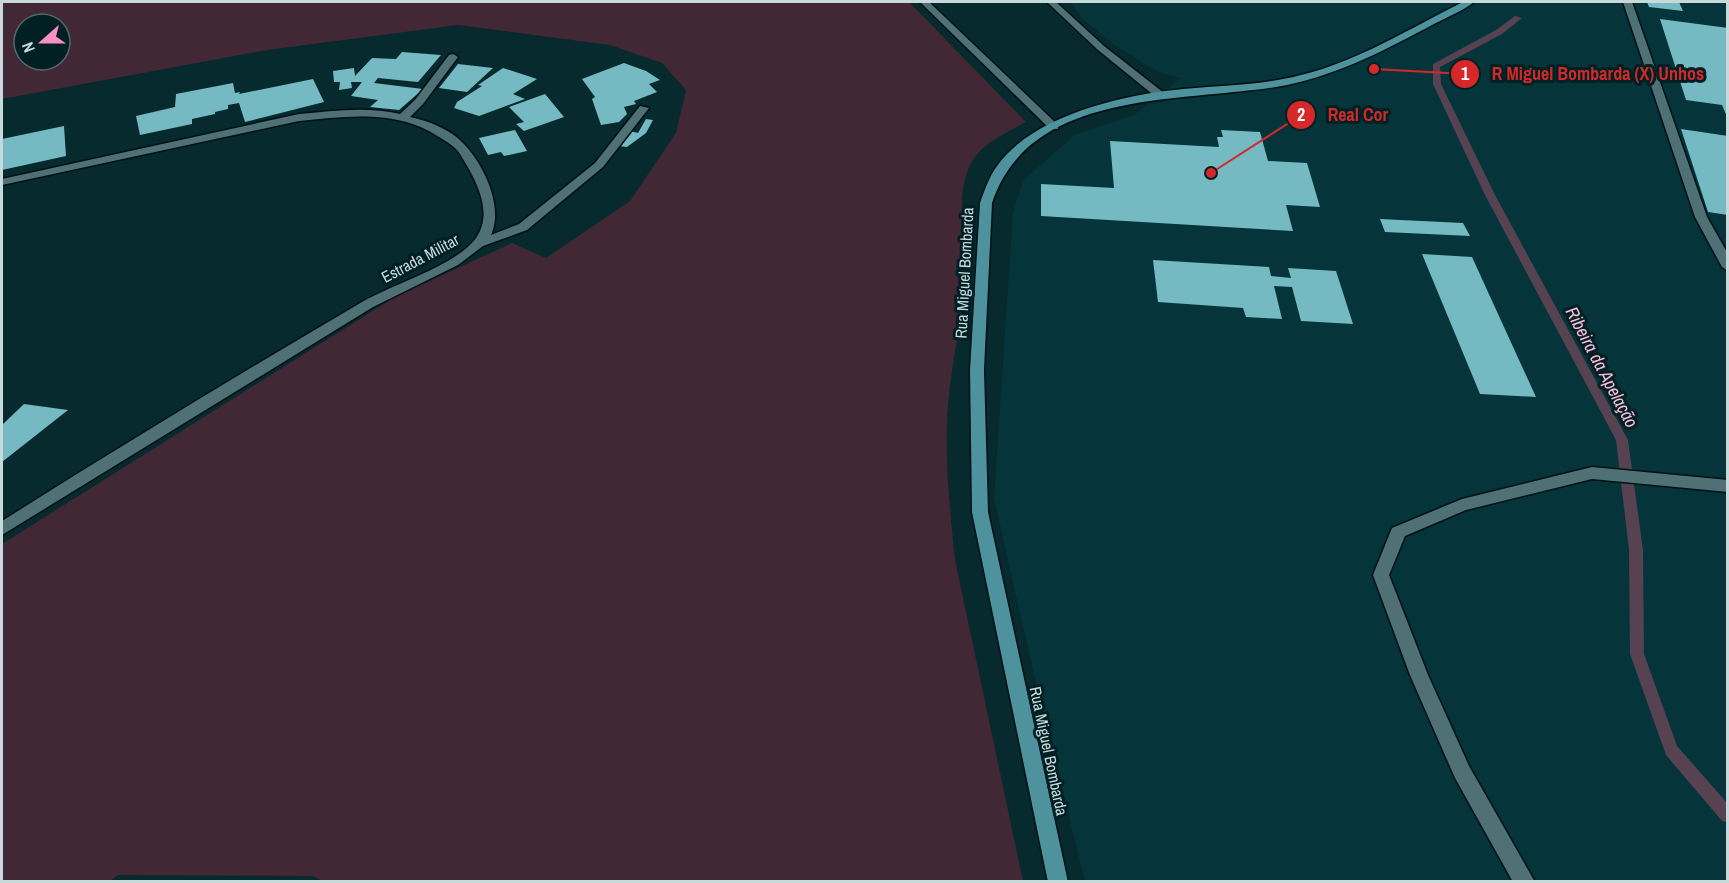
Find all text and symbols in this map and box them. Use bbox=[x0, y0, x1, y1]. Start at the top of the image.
north arrow bbox=[12, 12, 72, 72]
text: N bbox=[16, 39, 40, 56]
callout: R Miguel Bombarda (X) Unhos bbox=[1450, 56, 1717, 92]
text: 1 bbox=[1461, 61, 1470, 86]
text: R Miguel Bombarda (X) Unhos bbox=[1492, 61, 1704, 86]
callout: Real Cor bbox=[1286, 97, 1400, 133]
text: 2 bbox=[1297, 102, 1305, 127]
text: Real Cor bbox=[1328, 102, 1389, 127]
street label: Rua Miguel Bombarda bbox=[950, 206, 978, 339]
street label: Estrada Militar bbox=[377, 228, 463, 288]
water label: Ribeira da Apelação bbox=[1560, 302, 1644, 432]
street label: Rua Miguel Bombarda bbox=[1025, 685, 1074, 818]

